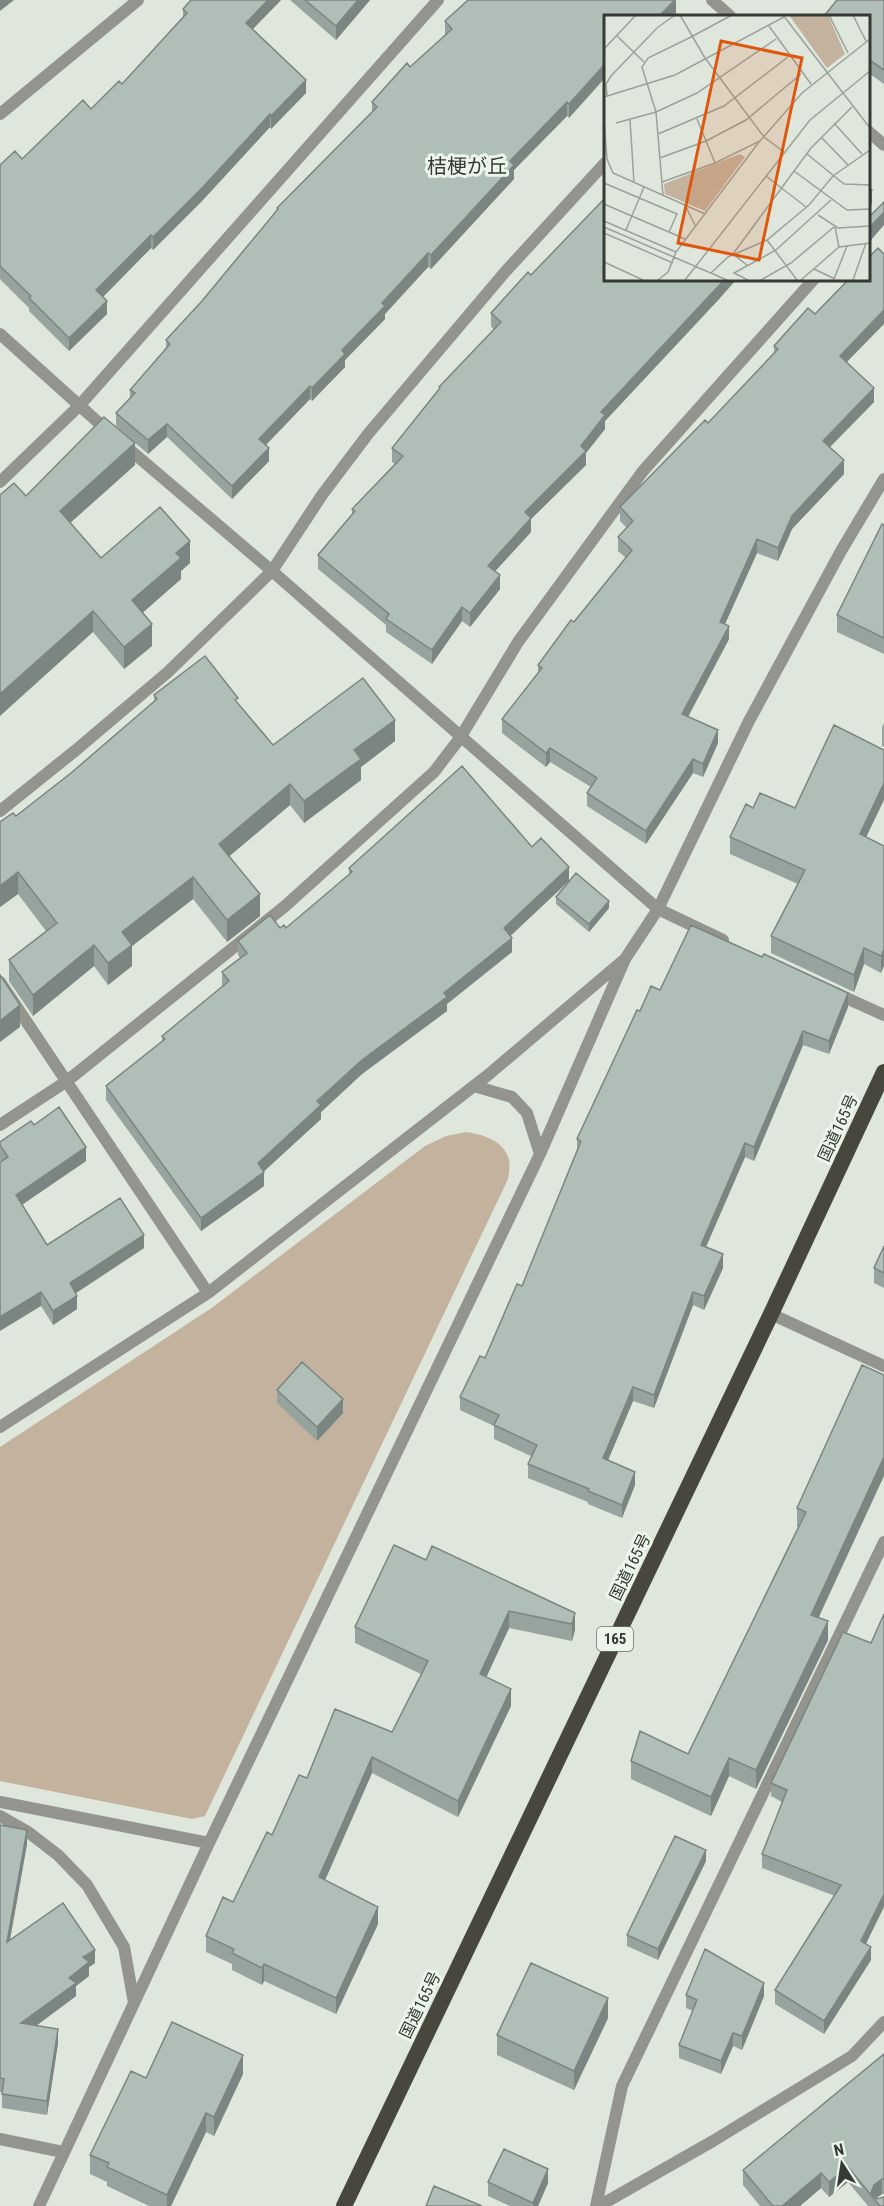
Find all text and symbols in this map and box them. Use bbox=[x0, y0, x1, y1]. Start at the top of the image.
inset map bbox=[604, 15, 869, 280]
district label: 桔梗が丘 bbox=[427, 154, 507, 178]
street label: 国道165号 bbox=[814, 1091, 862, 1165]
street label: 国道165号 bbox=[606, 1531, 654, 1603]
road number: 165 bbox=[597, 1627, 633, 1651]
street label: 国道165号 bbox=[396, 1969, 444, 2041]
north arrow bbox=[812, 2134, 872, 2194]
text: N bbox=[832, 2140, 846, 2160]

